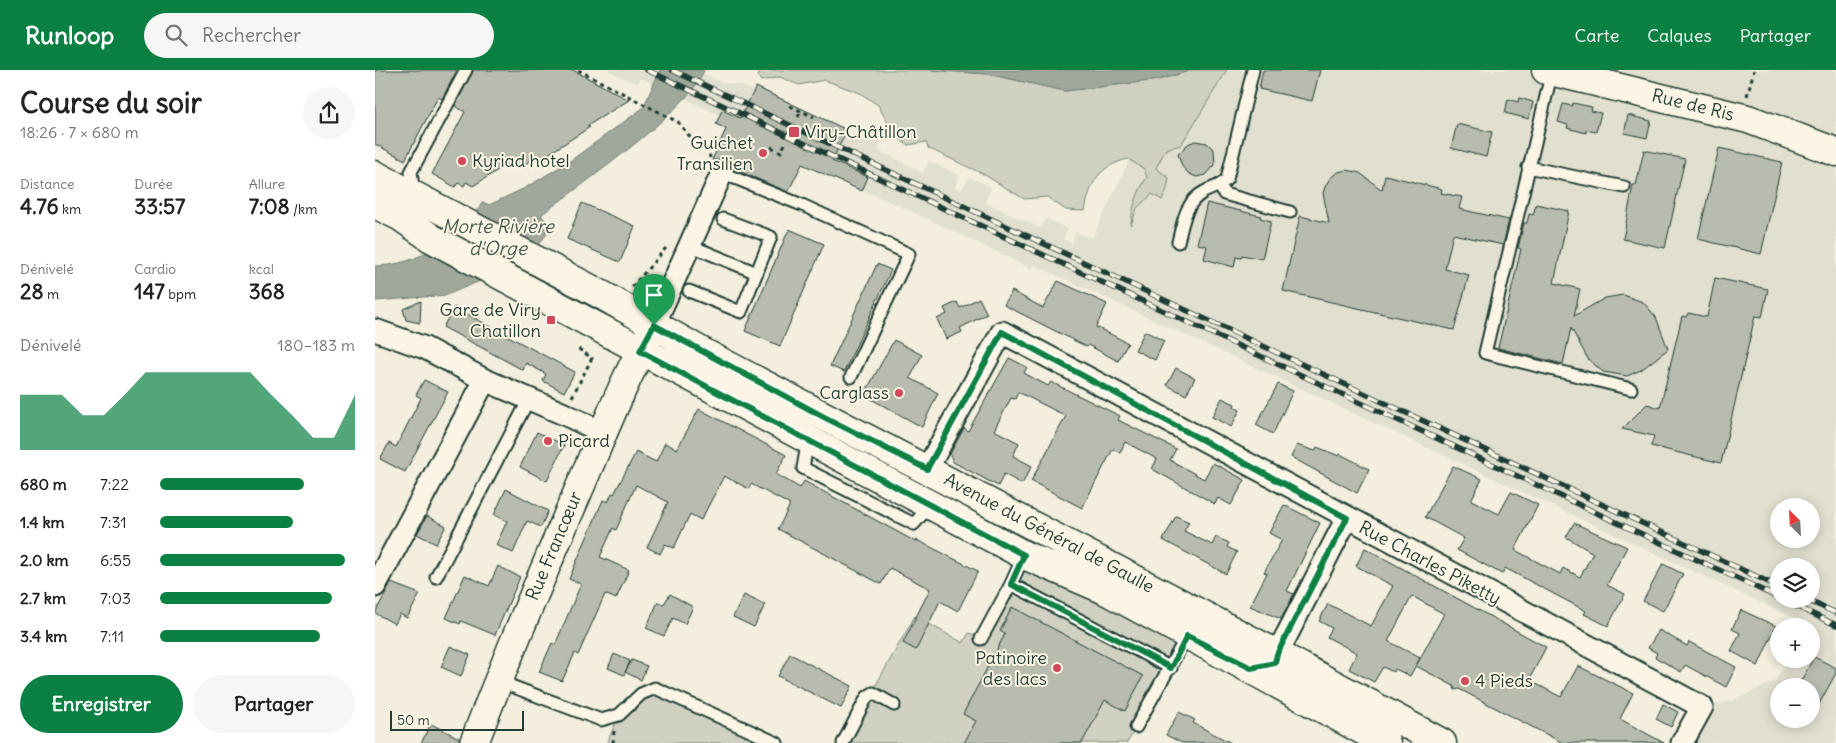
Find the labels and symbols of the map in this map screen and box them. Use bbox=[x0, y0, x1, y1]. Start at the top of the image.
street label: Rue de Ris bbox=[1650, 83, 1737, 126]
place label: Viry-Châtillon bbox=[805, 120, 917, 143]
marker: Viry-Châtillon bbox=[787, 125, 801, 139]
place label: Guichet Transilien bbox=[677, 131, 753, 175]
marker: Guichet Transilien bbox=[757, 147, 769, 159]
place label: Kyriad hotel bbox=[472, 149, 570, 172]
marker: Kyriad hotel bbox=[456, 155, 468, 167]
water label: Morte Rivière d'Orge bbox=[442, 214, 556, 260]
pin bbox=[633, 274, 675, 325]
place label: Gare de Viry Chatillon bbox=[440, 298, 541, 342]
marker: Gare de Viry Chatillon bbox=[545, 314, 557, 326]
place label: Carglass bbox=[819, 381, 889, 404]
marker: Carglass bbox=[893, 387, 905, 399]
place label: Picard bbox=[558, 429, 610, 452]
marker: Picard bbox=[542, 435, 554, 447]
street label: Avenue du Général de Gaulle bbox=[940, 467, 1158, 598]
street label: Rue Francœur bbox=[520, 487, 587, 604]
north arrow bbox=[1770, 498, 1820, 548]
street label: Rue Charles Piketty bbox=[1355, 515, 1505, 610]
place label: Patinoire des lacs bbox=[975, 646, 1047, 690]
marker: Patinoire des lacs bbox=[1051, 662, 1063, 674]
place label: 4 Pieds bbox=[1475, 669, 1533, 692]
marker: 4 Pieds bbox=[1459, 675, 1471, 687]
scale bar bbox=[390, 708, 524, 731]

